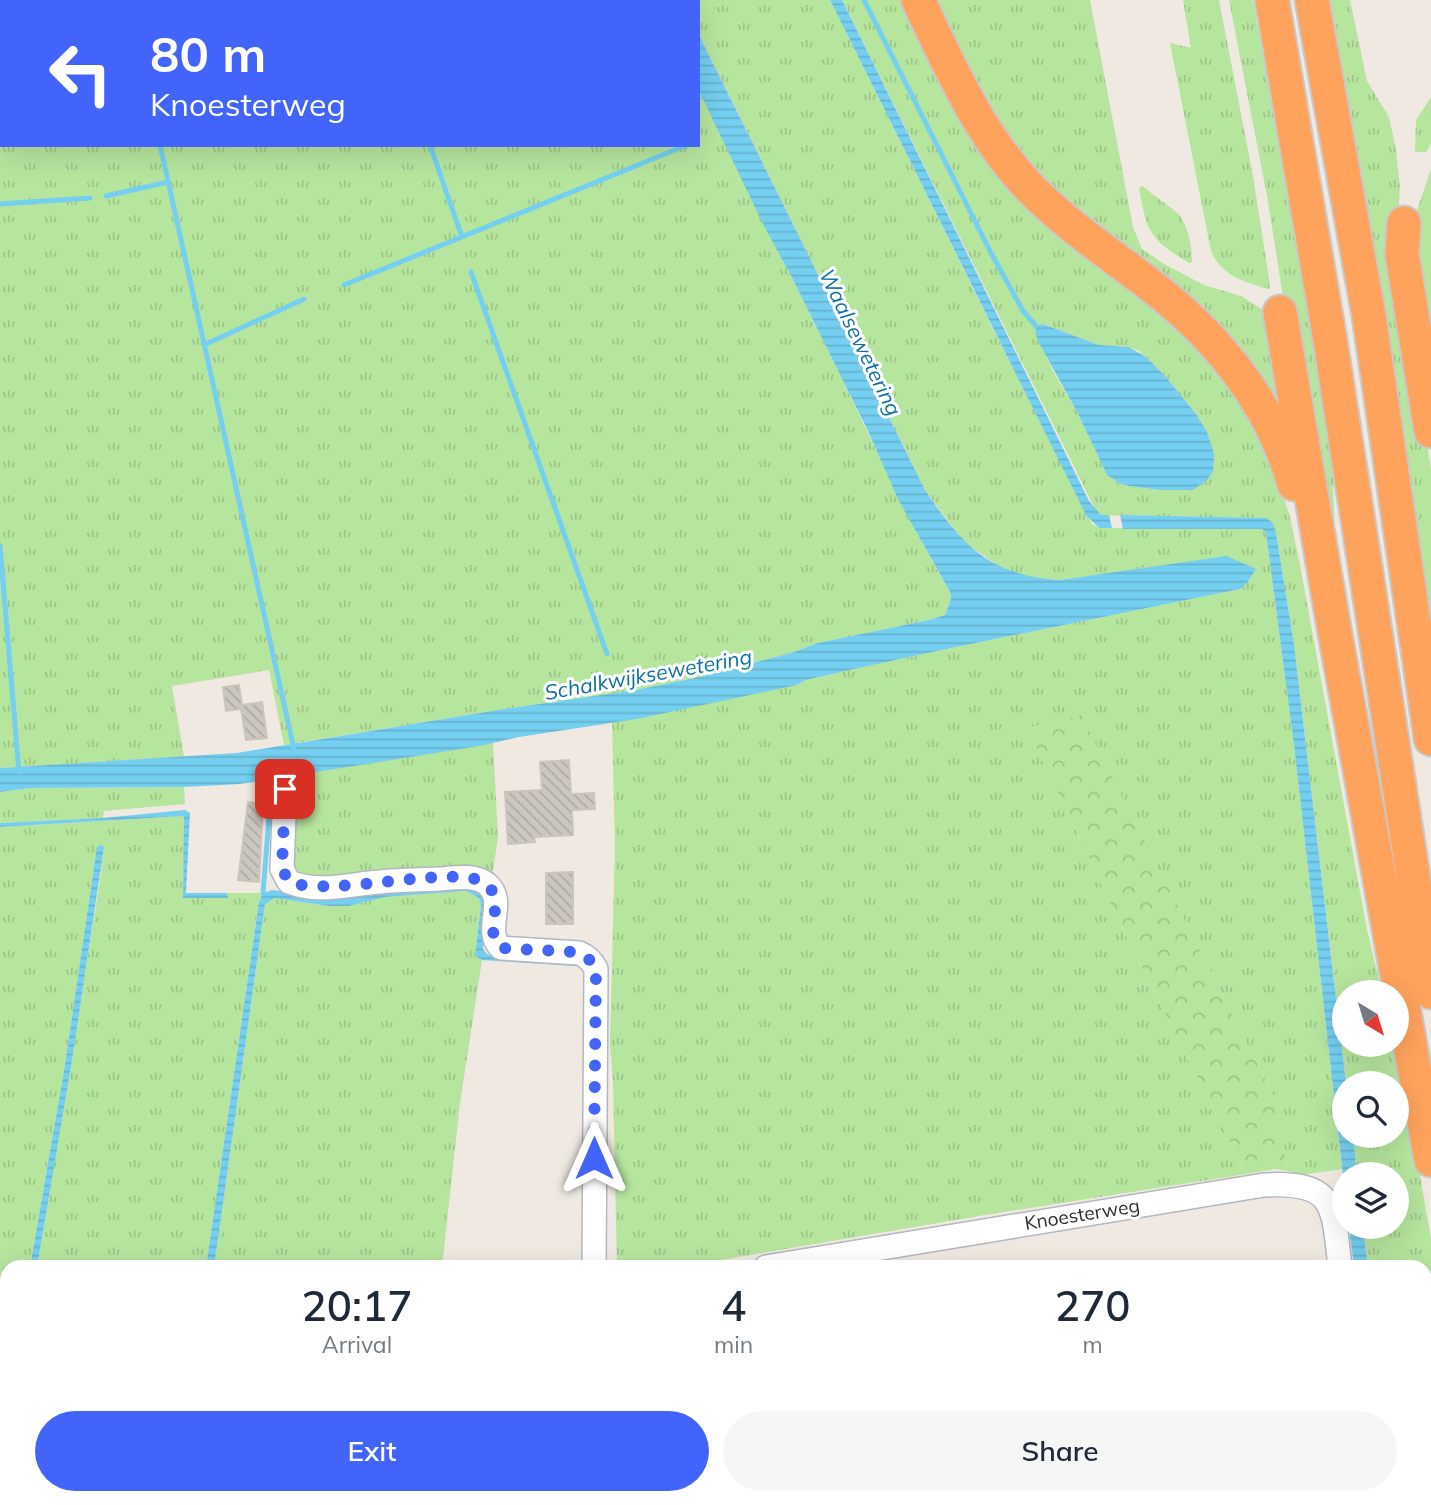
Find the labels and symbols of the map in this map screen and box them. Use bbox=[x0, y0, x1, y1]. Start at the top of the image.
water label: Waalsewetering bbox=[814, 264, 908, 420]
water label: Schalkwijksewetering bbox=[542, 643, 754, 705]
pin bbox=[255, 759, 315, 819]
north arrow bbox=[1332, 980, 1409, 1057]
position arrow bbox=[557, 1121, 631, 1195]
street label: Knoesterweg bbox=[1023, 1193, 1141, 1235]

